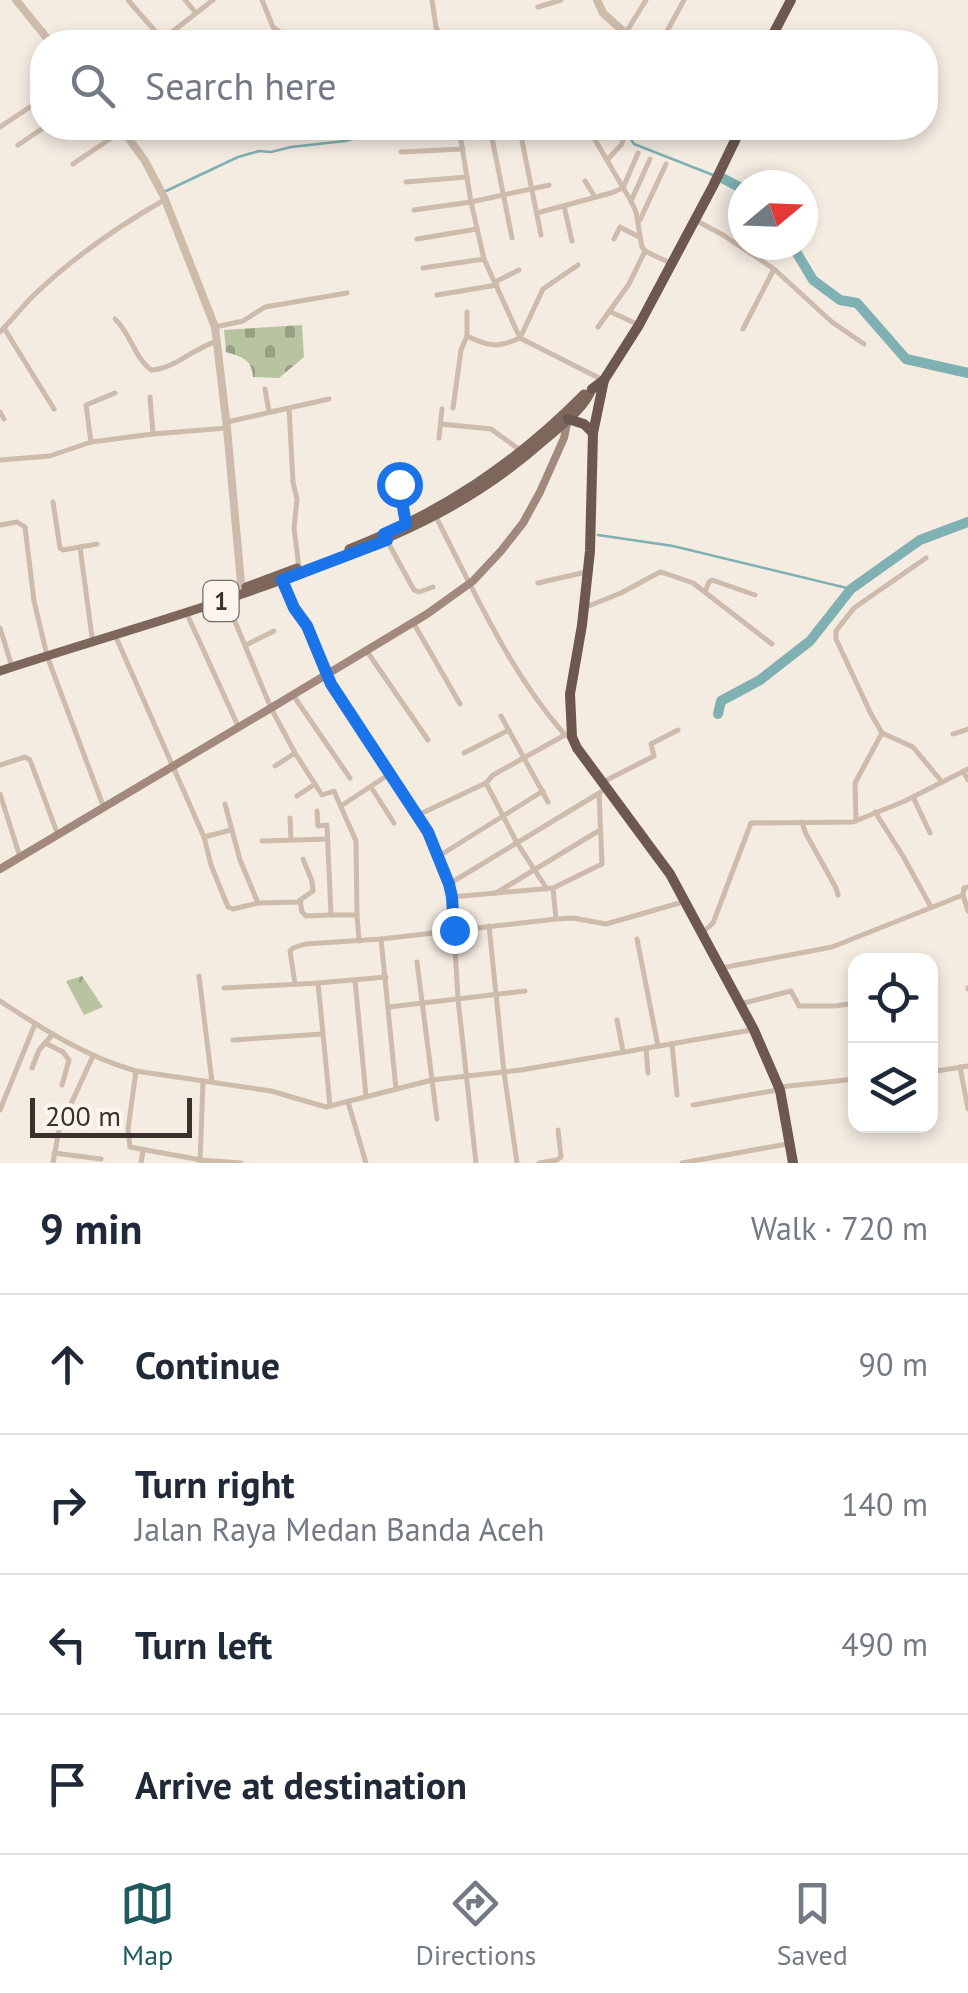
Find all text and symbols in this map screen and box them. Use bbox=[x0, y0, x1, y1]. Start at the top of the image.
search box bbox=[30, 30, 938, 140]
icon: search bbox=[65, 58, 120, 113]
text: Search here bbox=[145, 61, 337, 110]
north arrow bbox=[728, 170, 818, 260]
route start bbox=[377, 462, 423, 508]
road number: 1 bbox=[204, 581, 238, 621]
route end bbox=[432, 908, 478, 954]
map controls bbox=[848, 953, 938, 1133]
button: locate bbox=[848, 953, 938, 1043]
button: layers bbox=[848, 1043, 938, 1133]
scale bar bbox=[30, 1093, 192, 1138]
text: 200 m bbox=[45, 1097, 121, 1134]
text: 9 min bbox=[40, 1201, 142, 1256]
text: Walk · 720 m bbox=[751, 1207, 928, 1249]
icon: ahead bbox=[40, 1337, 95, 1392]
text: Continue bbox=[135, 1340, 280, 1389]
text: 90 m bbox=[859, 1343, 928, 1385]
text: Turn right bbox=[135, 1459, 295, 1508]
icon: right bbox=[40, 1477, 95, 1532]
text: 140 m bbox=[841, 1483, 928, 1525]
text: Jalan Raya Medan Banda Aceh bbox=[135, 1508, 545, 1550]
icon: left bbox=[40, 1617, 95, 1672]
text: Turn left bbox=[135, 1620, 272, 1669]
text: 490 m bbox=[841, 1623, 928, 1665]
icon: arrive bbox=[40, 1757, 95, 1812]
text: Arrive at destination bbox=[135, 1760, 467, 1809]
tab: Map bbox=[120, 1876, 175, 1973]
tab: Directions bbox=[415, 1876, 536, 1973]
tab: Saved bbox=[777, 1876, 848, 1973]

